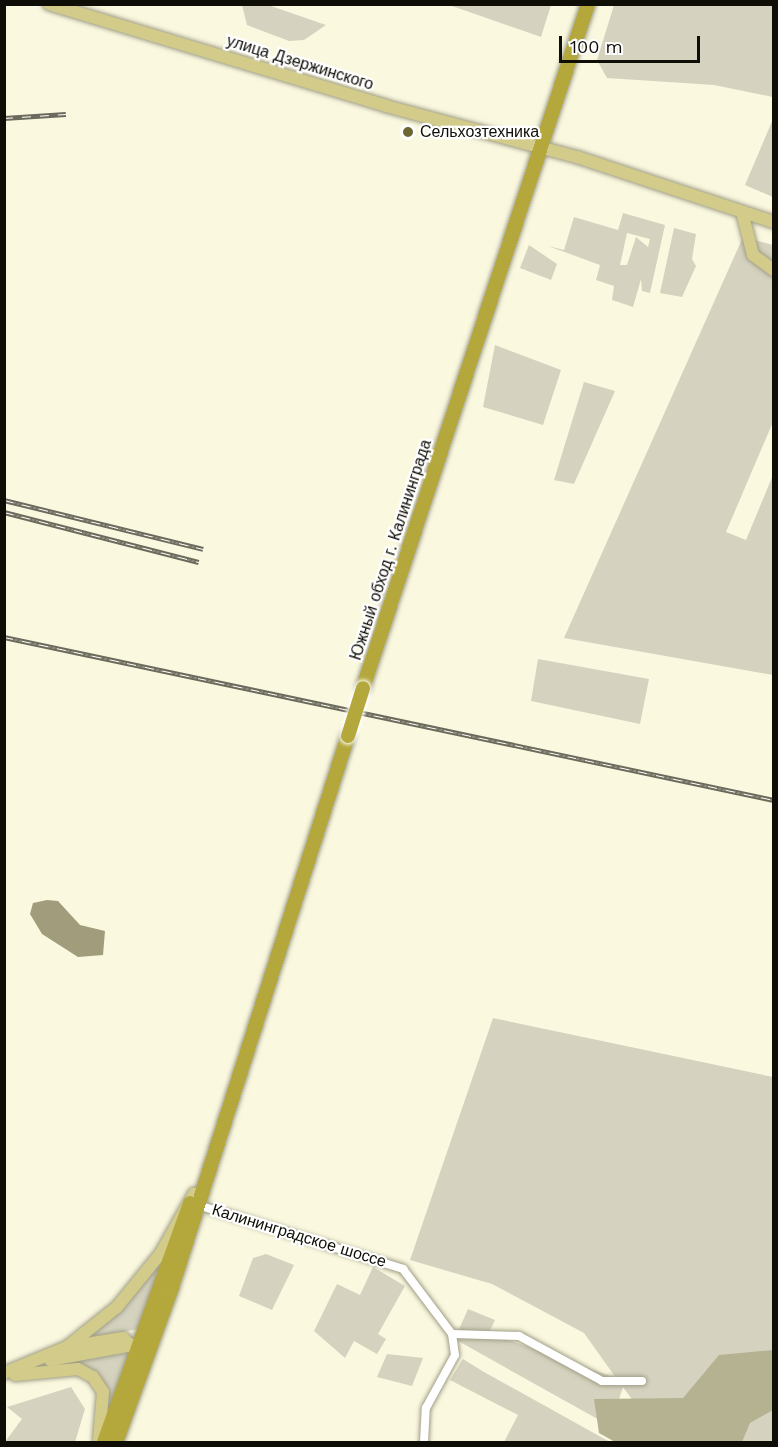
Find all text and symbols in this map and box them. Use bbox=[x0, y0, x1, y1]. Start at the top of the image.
scale bar bbox=[562, 24, 703, 62]
street label: улица Дзержинского bbox=[224, 31, 376, 95]
text: 100 m bbox=[570, 36, 623, 57]
place label: Сельхозтехника bbox=[420, 122, 539, 142]
marker: Сельхозтехника bbox=[401, 125, 415, 139]
street label: Южный обход г. Калининграда bbox=[346, 437, 436, 663]
street label: Калининградское шоссе bbox=[210, 1200, 388, 1272]

